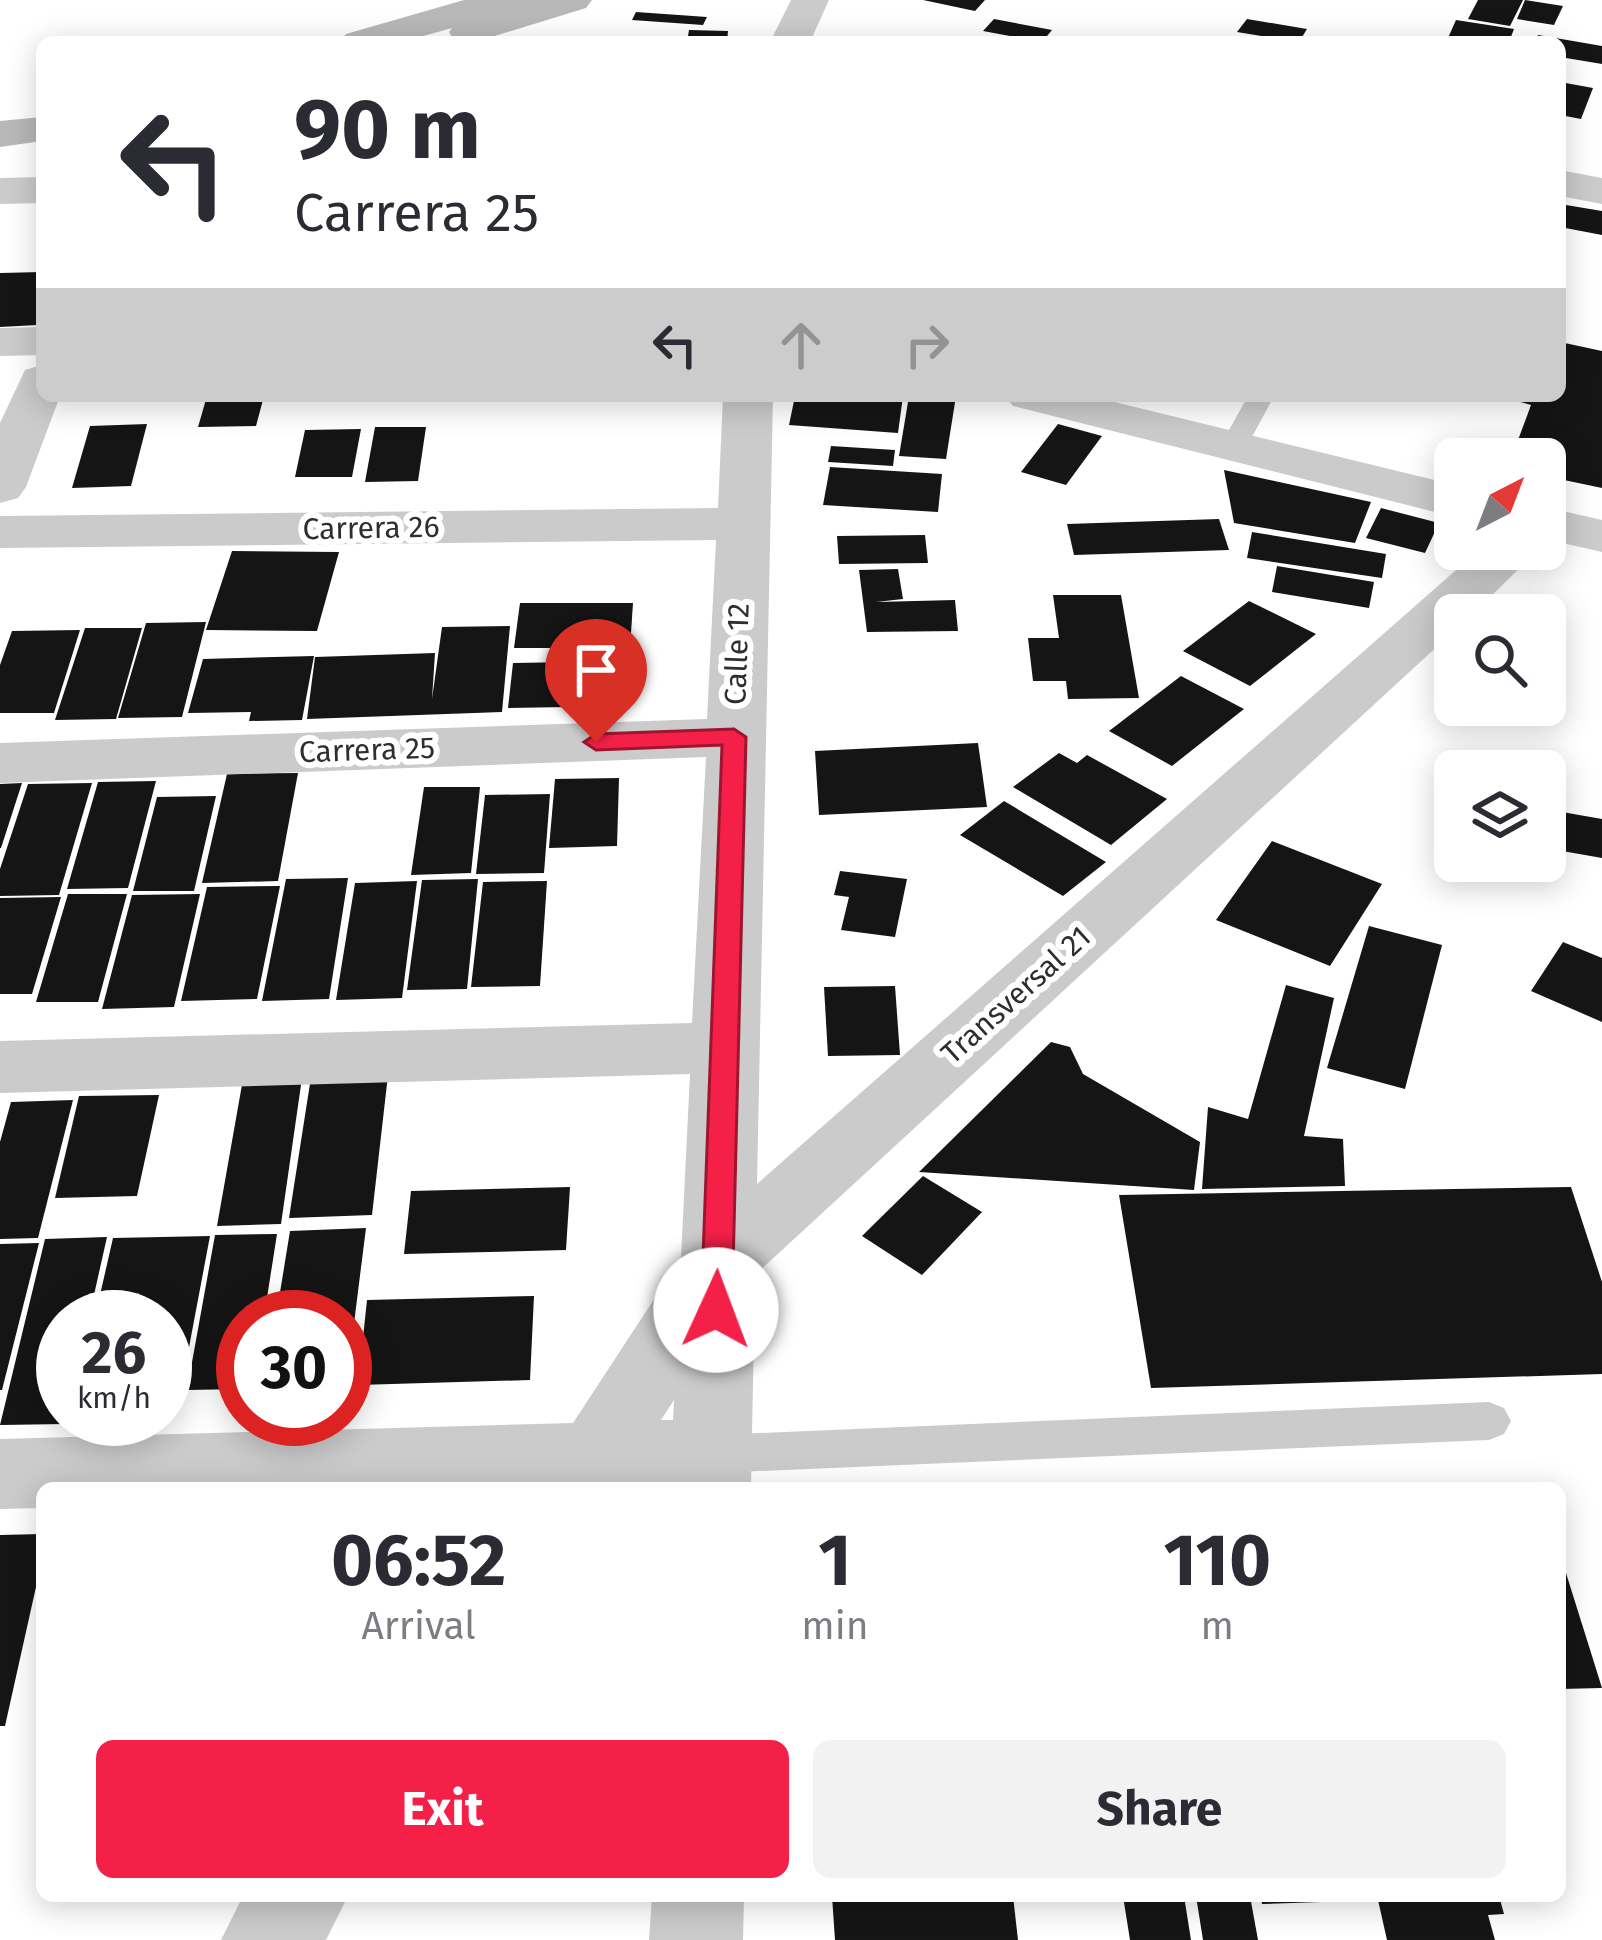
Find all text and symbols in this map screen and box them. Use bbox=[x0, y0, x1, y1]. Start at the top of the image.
text: 90 m bbox=[294, 79, 481, 180]
icon: left bbox=[96, 84, 252, 240]
text: Carrera 25 bbox=[294, 181, 539, 245]
icon: left bbox=[642, 312, 708, 378]
icon: ahead bbox=[768, 312, 834, 378]
icon: right bbox=[894, 312, 960, 378]
north arrow bbox=[1434, 438, 1566, 570]
map controls bbox=[1434, 438, 1566, 882]
street label: Carrera 26 bbox=[302, 509, 440, 547]
button: search bbox=[1434, 594, 1566, 726]
street label: Calle 12 bbox=[717, 602, 757, 706]
pin bbox=[545, 619, 647, 742]
icon: arrive bbox=[563, 637, 629, 703]
street label: Carrera 25 bbox=[298, 730, 436, 770]
button: layers bbox=[1434, 750, 1566, 882]
street label: Transversal 21 bbox=[934, 919, 1098, 1071]
position arrow bbox=[653, 1247, 779, 1373]
speed limit sign: 30 bbox=[216, 1290, 372, 1446]
text: 26 bbox=[82, 1317, 146, 1389]
text: km/h bbox=[77, 1380, 151, 1416]
text: 06:52 bbox=[331, 1518, 506, 1604]
text: 1 bbox=[818, 1518, 852, 1604]
text: 110 bbox=[1163, 1518, 1271, 1604]
text: Arrival bbox=[361, 1603, 476, 1649]
text: min bbox=[801, 1603, 869, 1649]
text: m bbox=[1201, 1603, 1234, 1649]
button: Exit bbox=[96, 1740, 789, 1878]
button: Share bbox=[813, 1740, 1506, 1878]

